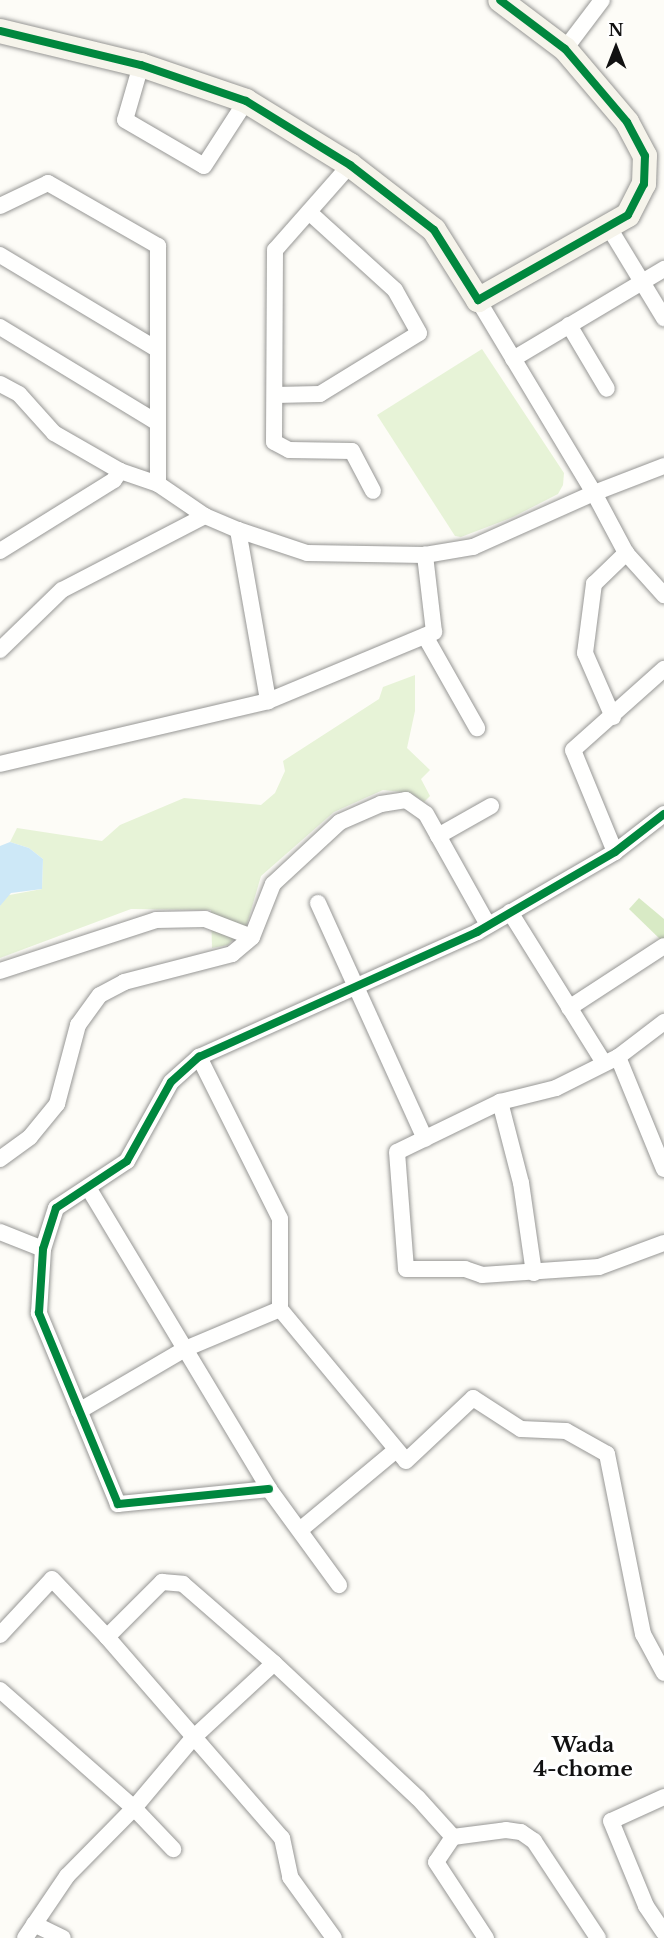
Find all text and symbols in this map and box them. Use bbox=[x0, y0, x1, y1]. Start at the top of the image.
north arrow bbox=[586, 18, 646, 78]
text: N bbox=[608, 20, 624, 40]
district label: Wada 4-chome bbox=[533, 1732, 633, 1782]

